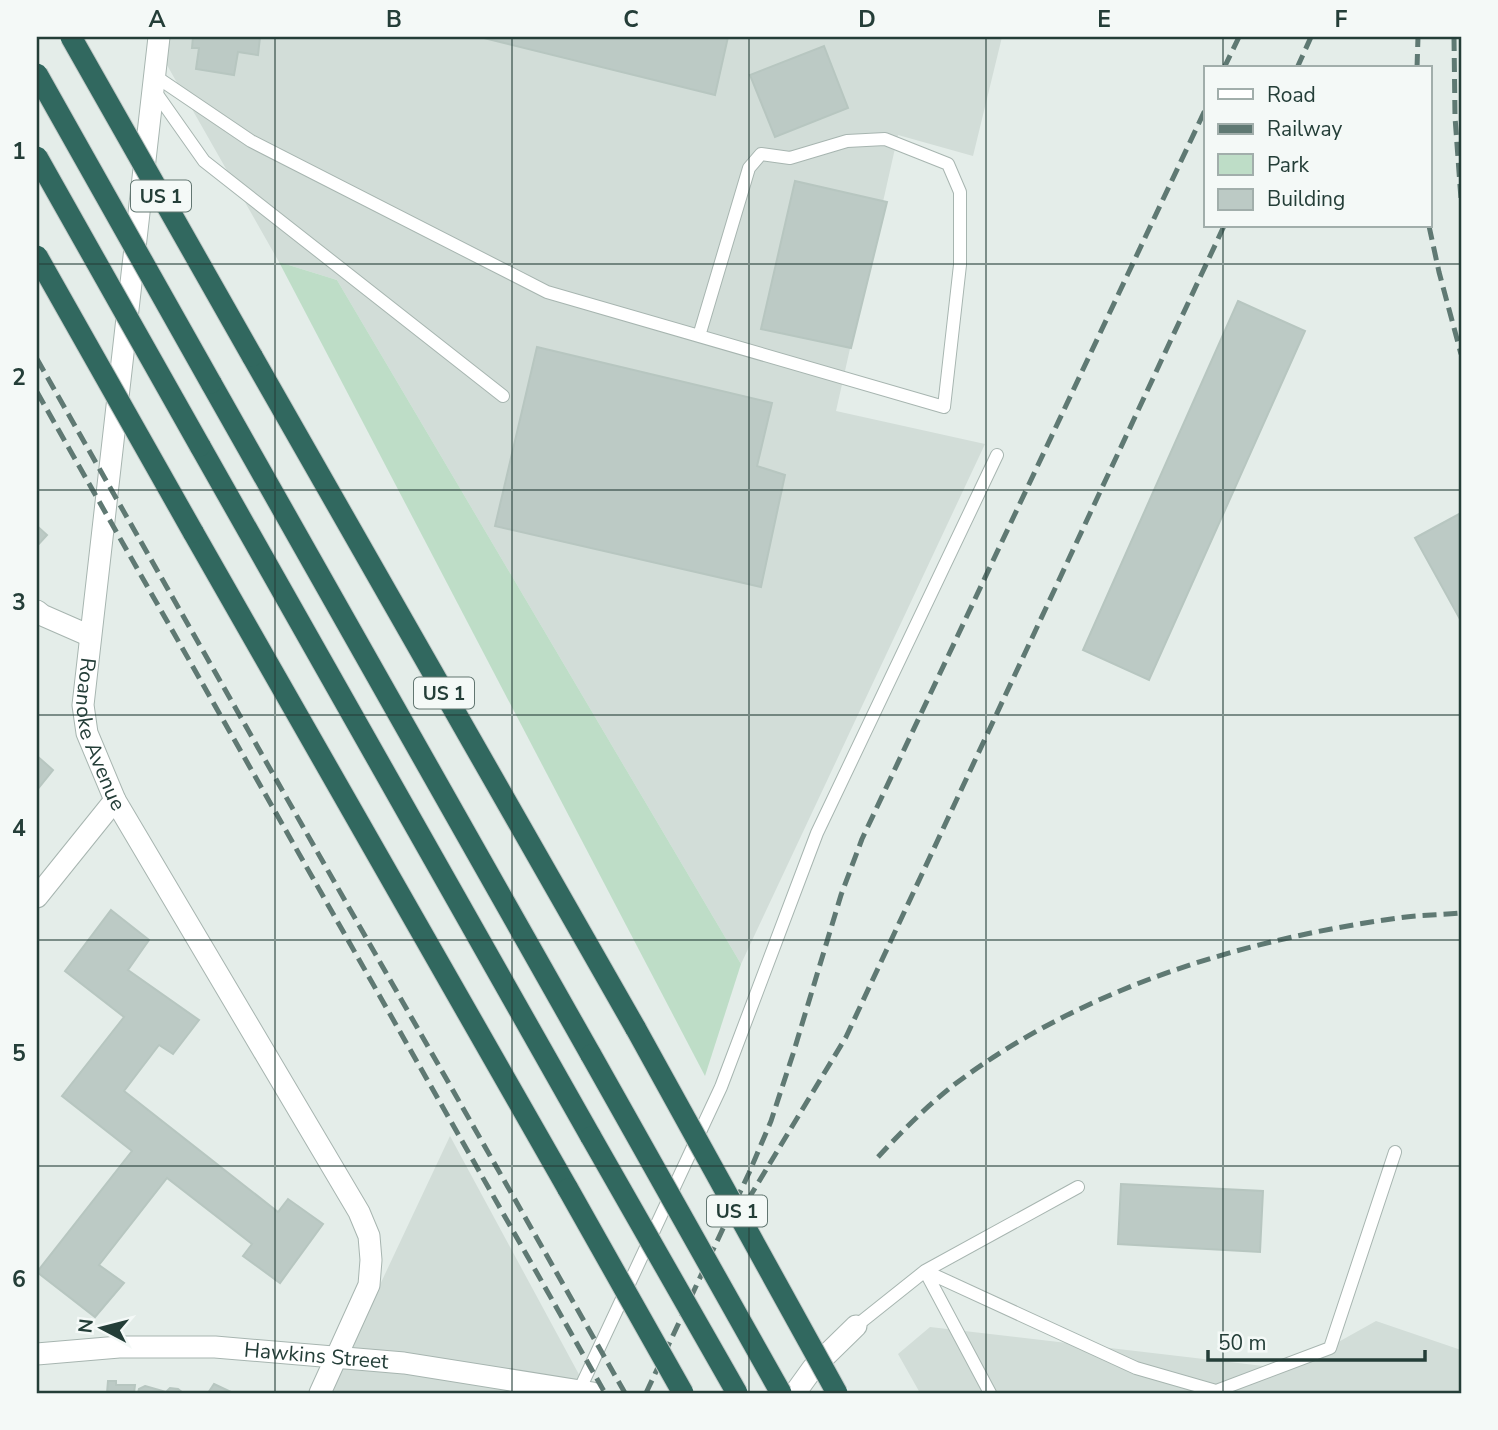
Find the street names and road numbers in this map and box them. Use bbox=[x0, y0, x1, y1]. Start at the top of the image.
road number: US 1 bbox=[131, 180, 191, 212]
street label: Roanoke Avenue bbox=[69, 656, 132, 816]
road number: US 1 bbox=[414, 678, 474, 708]
road number: US 1 bbox=[707, 1196, 767, 1226]
street label: Hawkins Street bbox=[243, 1336, 390, 1376]

